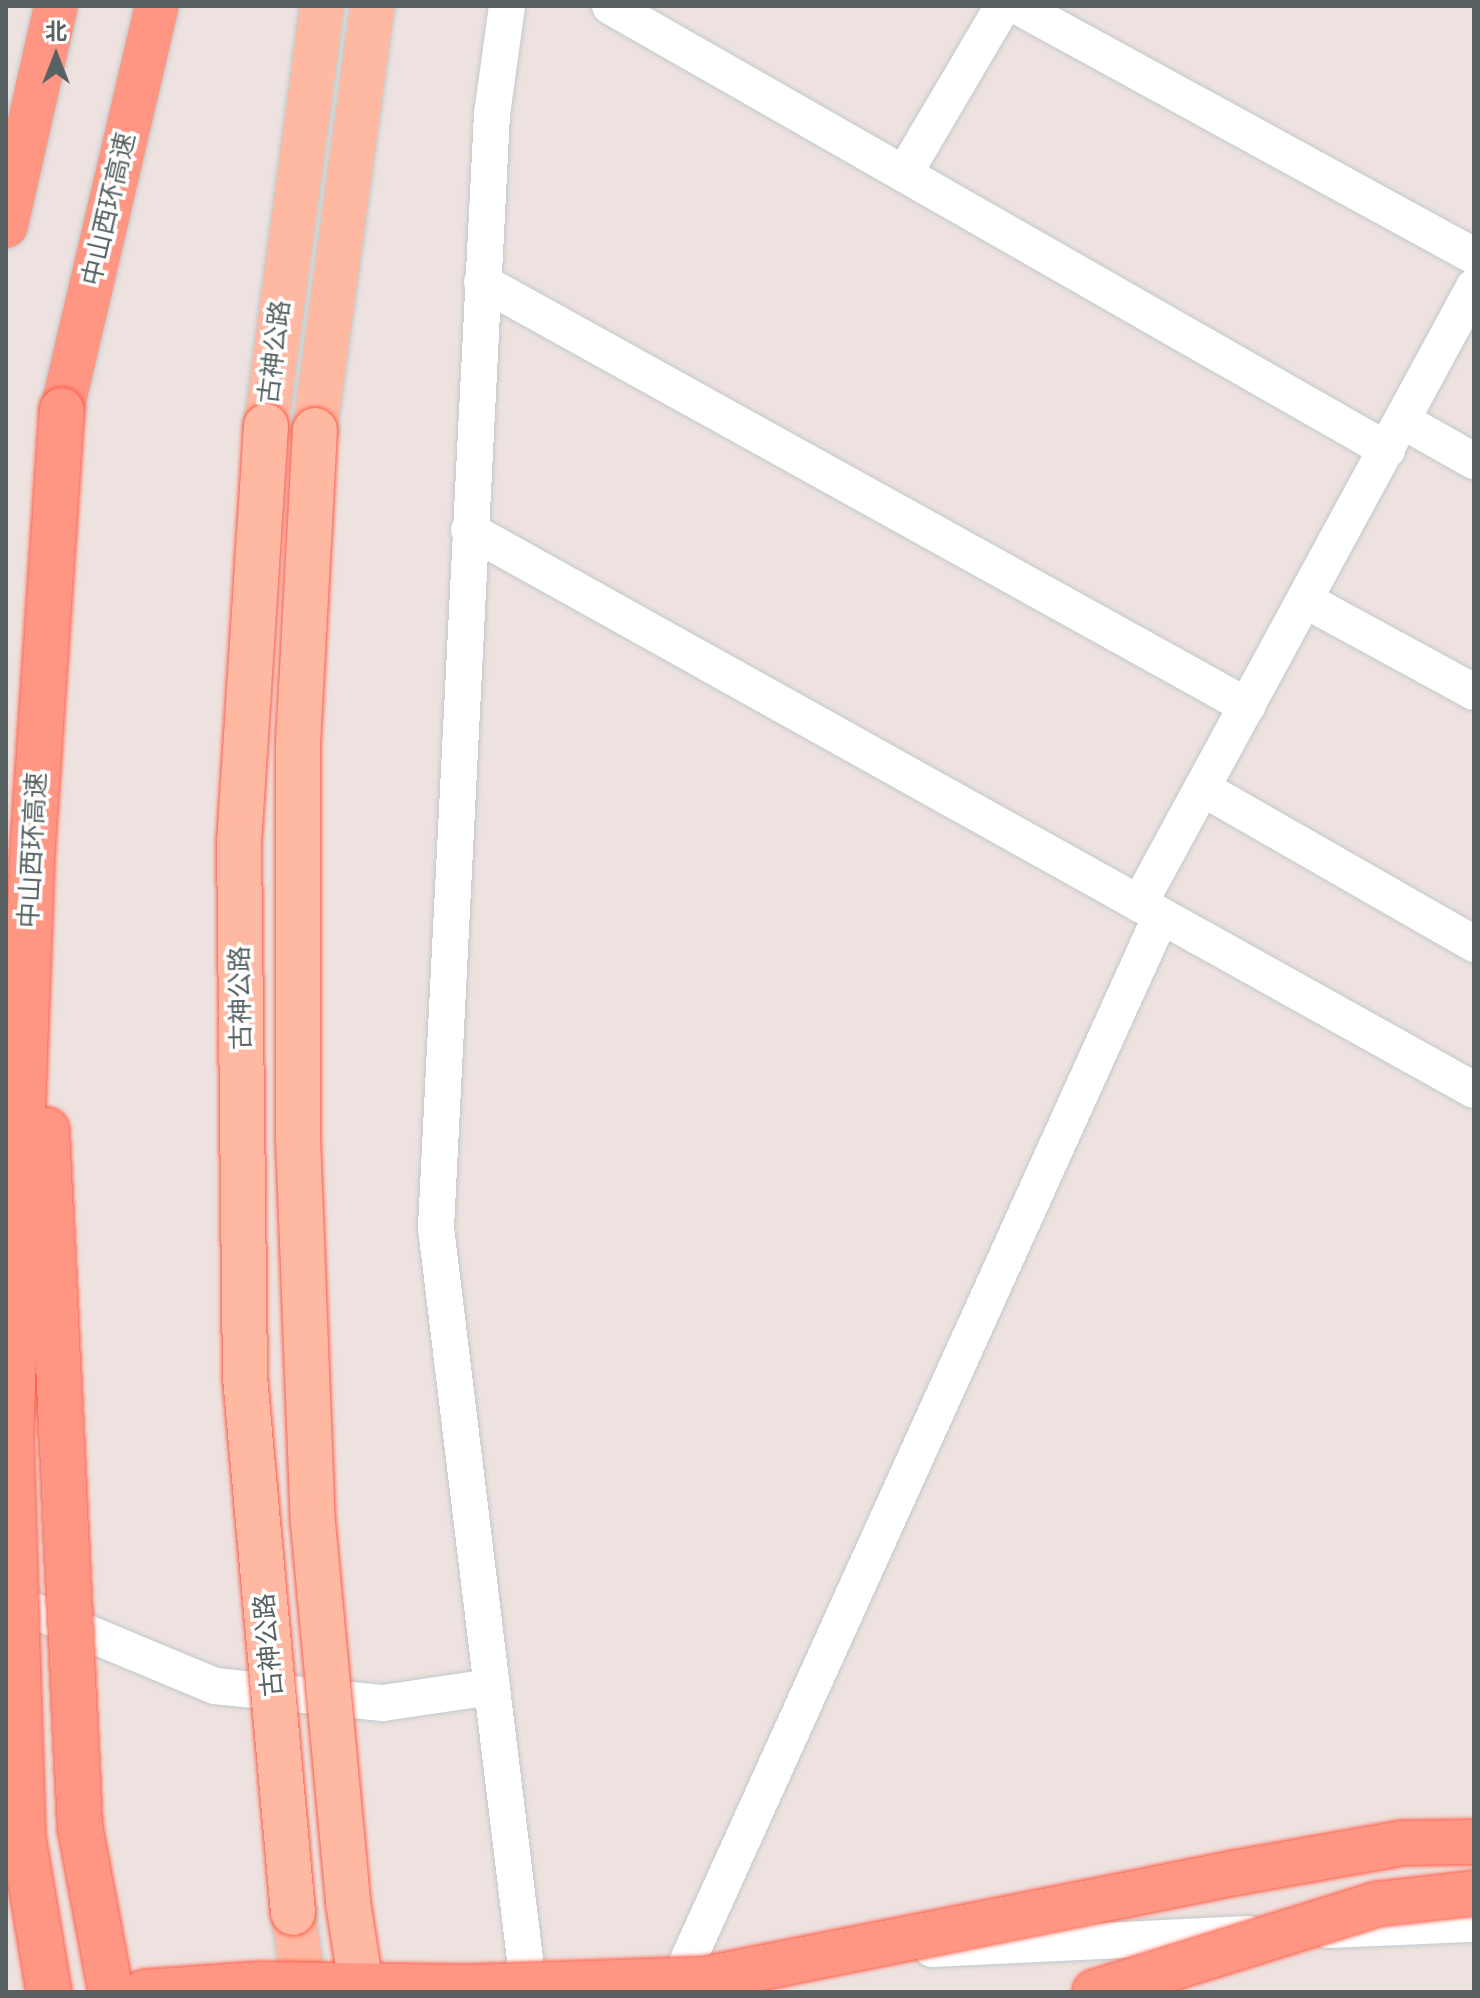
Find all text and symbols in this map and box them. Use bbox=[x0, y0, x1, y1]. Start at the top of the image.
north arrow bbox=[16, 16, 96, 96]
text: 北 bbox=[45, 17, 67, 46]
street label: 中山西环高速 bbox=[76, 129, 142, 289]
street label: 古神公路 bbox=[253, 298, 297, 406]
street label: 中山西环高速 bbox=[13, 771, 53, 929]
street label: 古神公路 bbox=[224, 946, 258, 1050]
street label: 古神公路 bbox=[249, 1592, 289, 1698]

